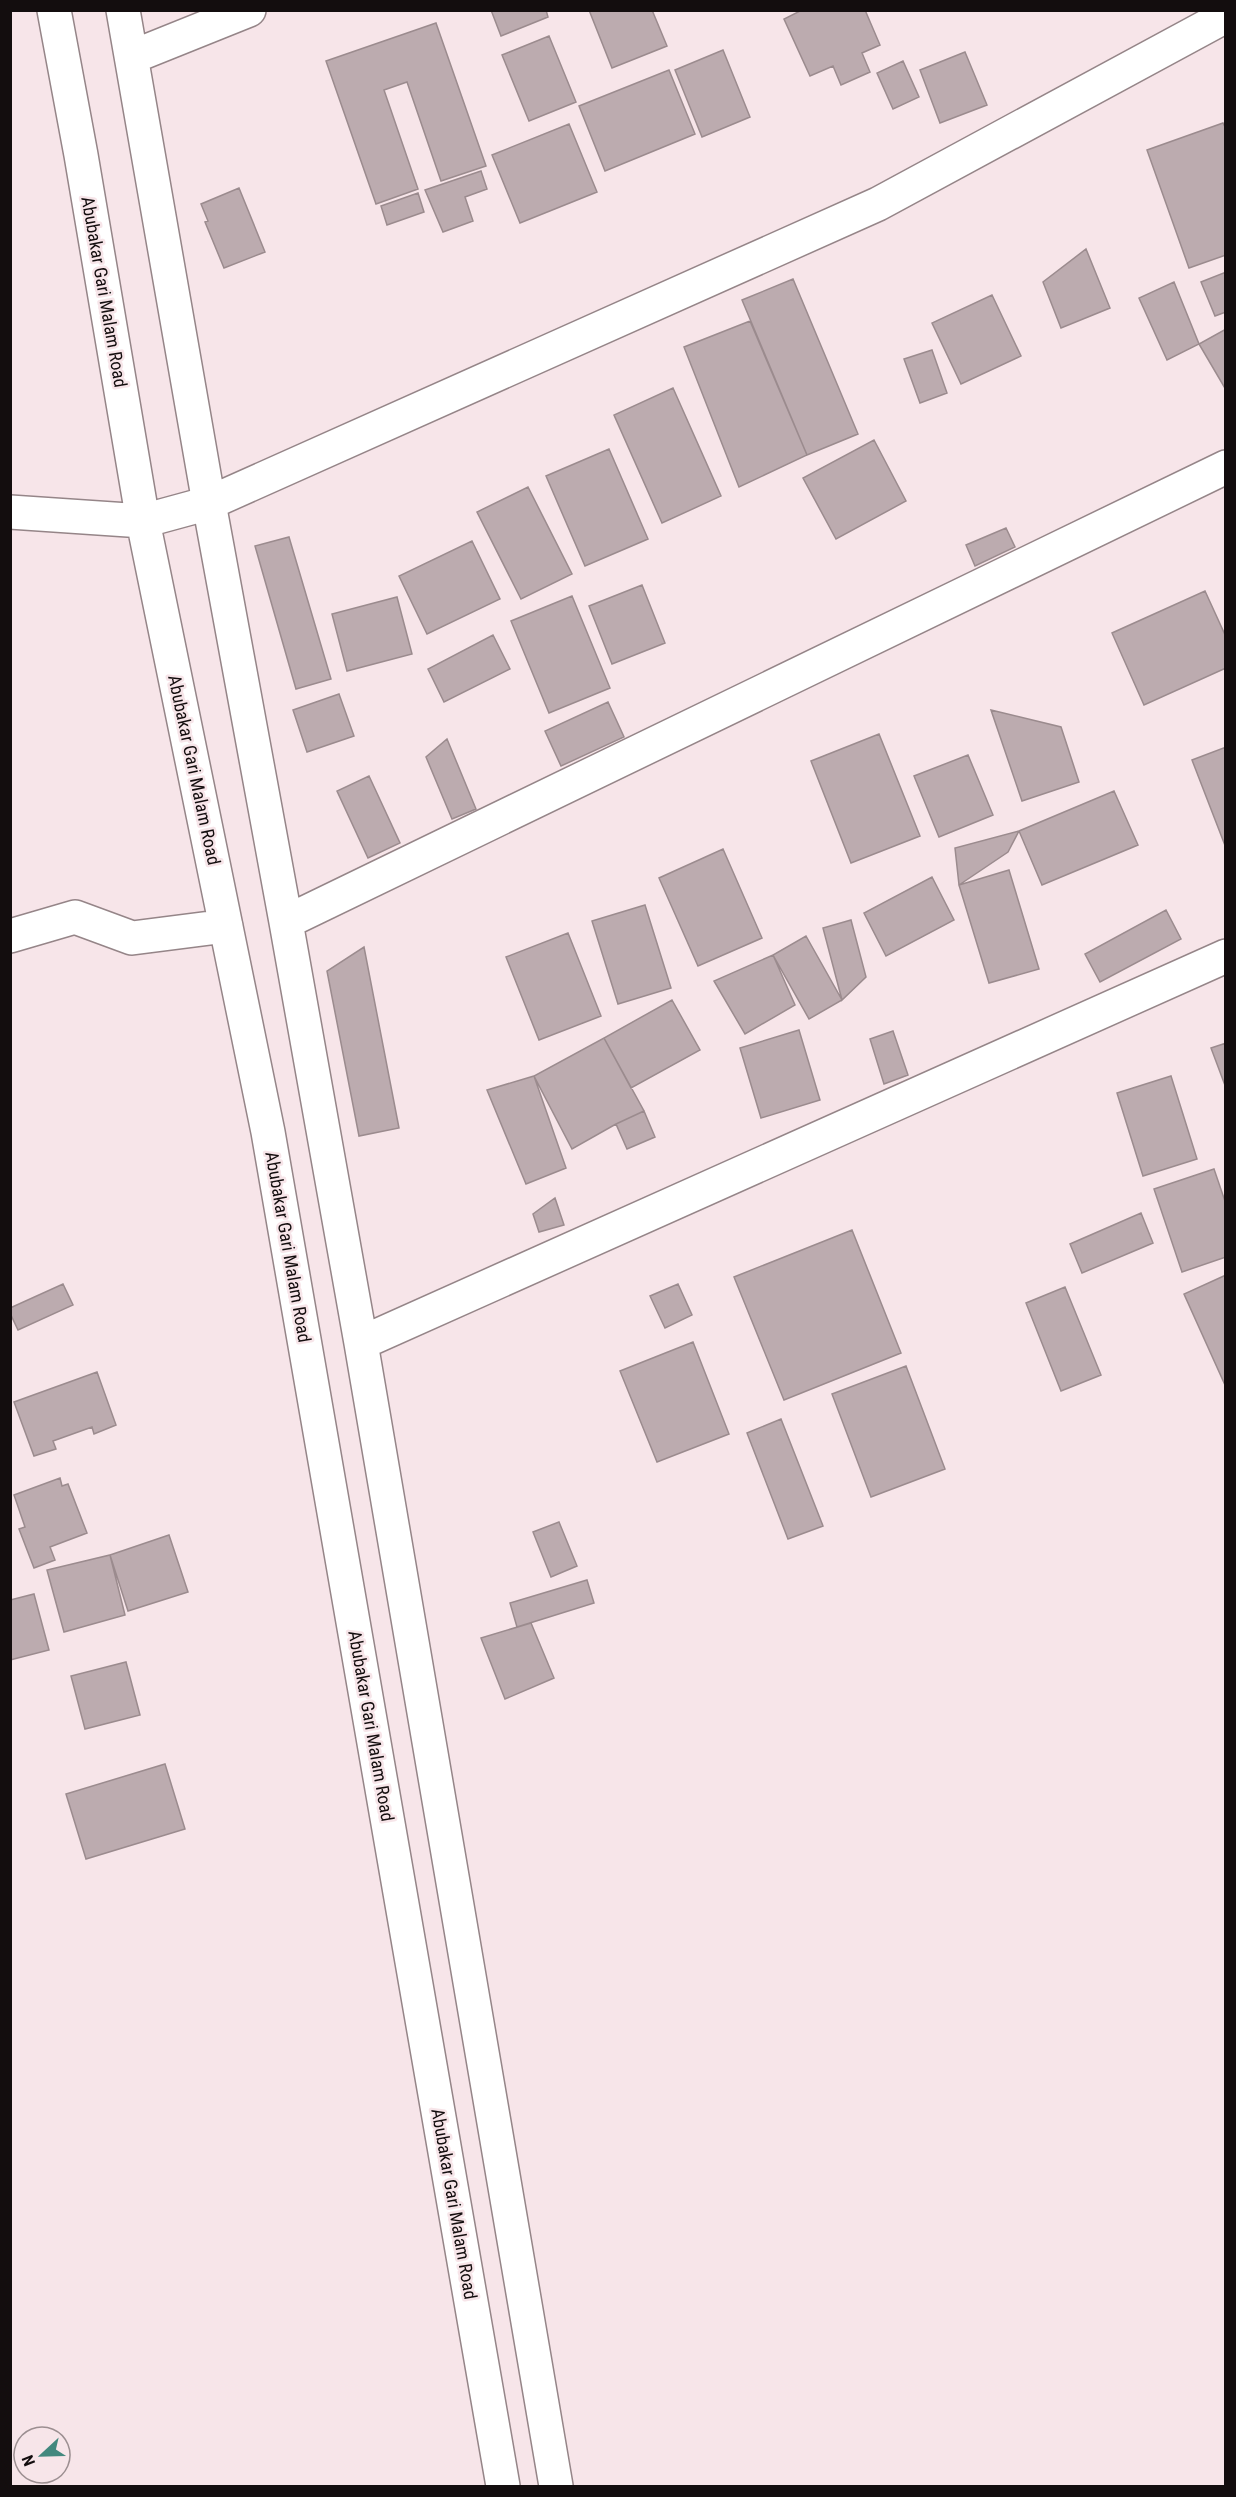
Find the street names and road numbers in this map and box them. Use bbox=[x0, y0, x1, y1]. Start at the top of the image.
street label: Abubakar Gari Malam Road bbox=[77, 195, 132, 389]
street label: Abubakar Gari Malam Road bbox=[164, 673, 225, 867]
street label: Abubakar Gari Malam Road bbox=[261, 1150, 316, 1344]
street label: Abubakar Gari Malam Road bbox=[344, 1629, 399, 1823]
street label: Abubakar Gari Malam Road bbox=[427, 2107, 482, 2301]

